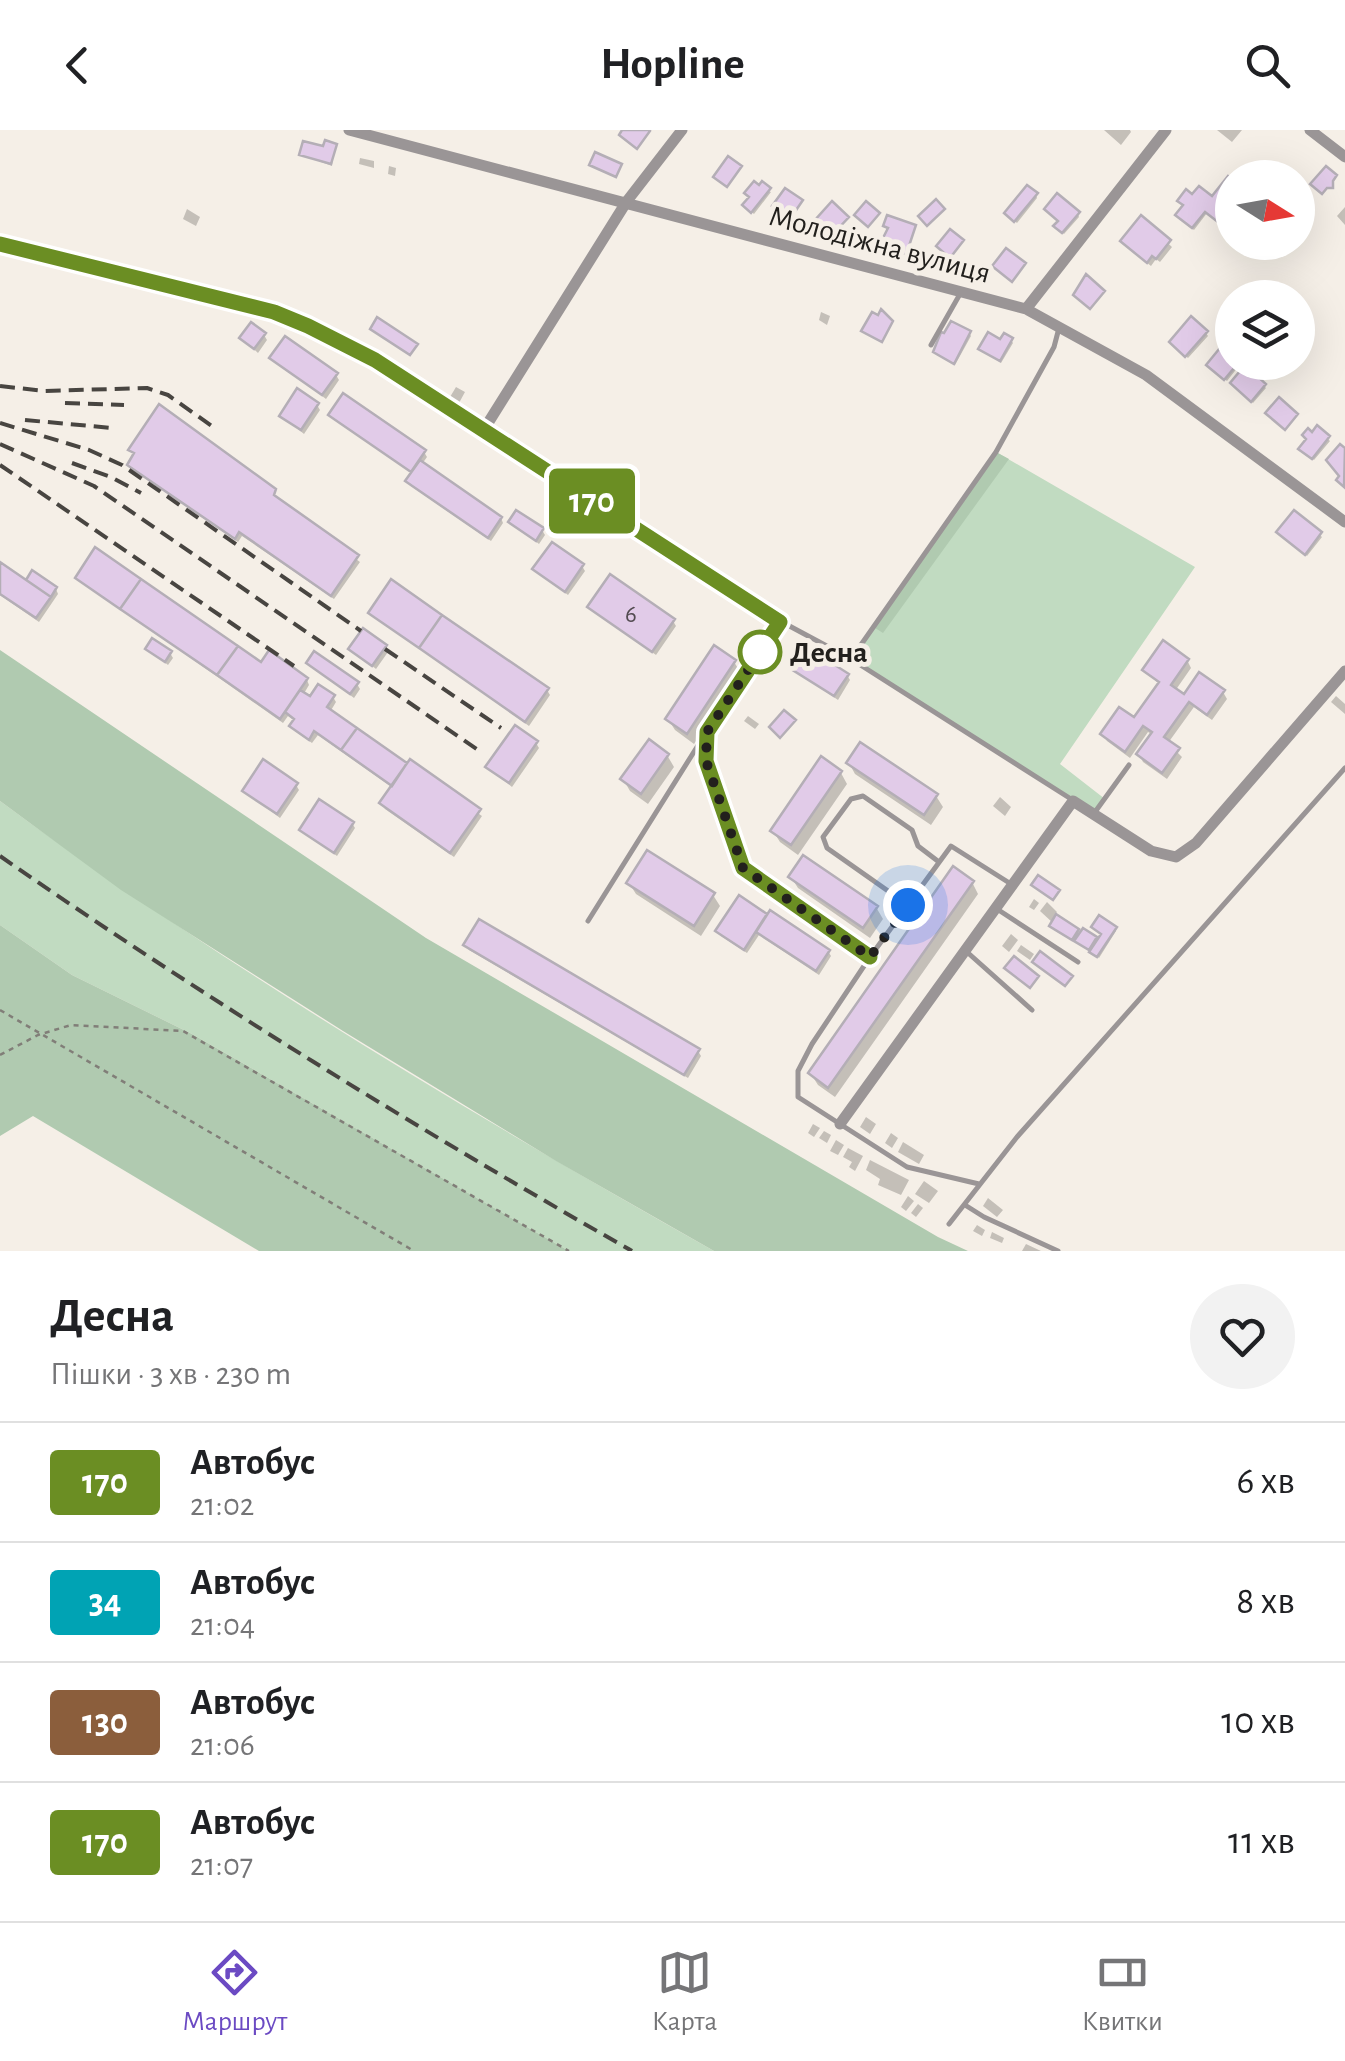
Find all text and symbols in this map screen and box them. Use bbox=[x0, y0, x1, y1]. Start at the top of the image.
icon: back bbox=[50, 38, 105, 93]
icon: search bbox=[1240, 38, 1295, 93]
text: Hopline bbox=[600, 42, 745, 87]
north arrow bbox=[1215, 160, 1315, 260]
map controls bbox=[1215, 160, 1315, 380]
street label: Молодіжна вулиця bbox=[766, 201, 994, 289]
button: layers bbox=[1215, 280, 1315, 380]
line badge: 170 bbox=[534, 468, 650, 534]
text: 170 bbox=[569, 484, 615, 519]
house number: 6 bbox=[625, 602, 637, 627]
marker: Десна bbox=[739, 631, 781, 673]
place label: Десна bbox=[790, 638, 868, 668]
your location bbox=[883, 880, 933, 930]
button: heart bbox=[1190, 1284, 1295, 1389]
text: Десна bbox=[50, 1293, 174, 1341]
text: Пішки · 3 хв · 230 m bbox=[50, 1358, 291, 1390]
text: Автобус bbox=[190, 1444, 315, 1482]
text: 6 хв bbox=[1236, 1463, 1295, 1501]
text: 170 bbox=[82, 1465, 128, 1500]
text: 21:02 bbox=[190, 1489, 254, 1521]
text: Автобус bbox=[190, 1564, 315, 1602]
text: 8 хв bbox=[1236, 1583, 1295, 1621]
text: 34 bbox=[89, 1585, 121, 1620]
text: 21:04 bbox=[190, 1609, 255, 1641]
text: Автобус bbox=[190, 1684, 315, 1722]
text: 10 хв bbox=[1221, 1703, 1295, 1741]
text: 130 bbox=[82, 1705, 128, 1740]
text: 21:06 bbox=[190, 1729, 255, 1761]
text: Автобус bbox=[190, 1804, 315, 1842]
text: 11 хв bbox=[1228, 1823, 1295, 1861]
text: 170 bbox=[82, 1825, 128, 1860]
text: 21:07 bbox=[190, 1849, 253, 1881]
tab: Маршрут bbox=[182, 1945, 287, 2039]
tab: Карта bbox=[652, 1945, 717, 2039]
tab: Квитки bbox=[1082, 1945, 1163, 2039]

